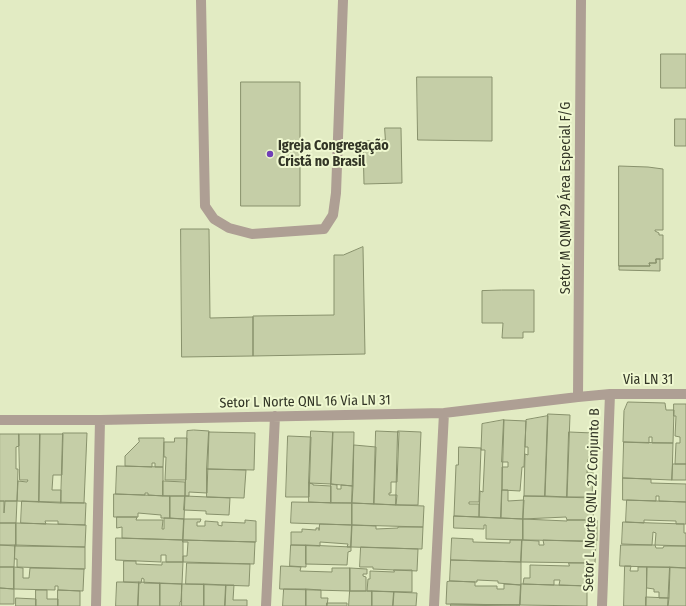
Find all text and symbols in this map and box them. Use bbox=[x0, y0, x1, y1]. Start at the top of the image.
street label: Setor M QNM 29 Área Especial F/G bbox=[558, 102, 574, 294]
place label: Igreja Congregação Cristã no Brasil bbox=[278, 138, 389, 170]
marker: Igreja Congregação Cristã no Brasil bbox=[265, 149, 275, 159]
street label: Via LN 31 bbox=[623, 372, 673, 388]
street label: Setor L Norte QNL 16 Via LN 31 bbox=[219, 392, 391, 412]
street label: Setor L Norte QNL 22 Conjunto B bbox=[580, 408, 604, 592]

